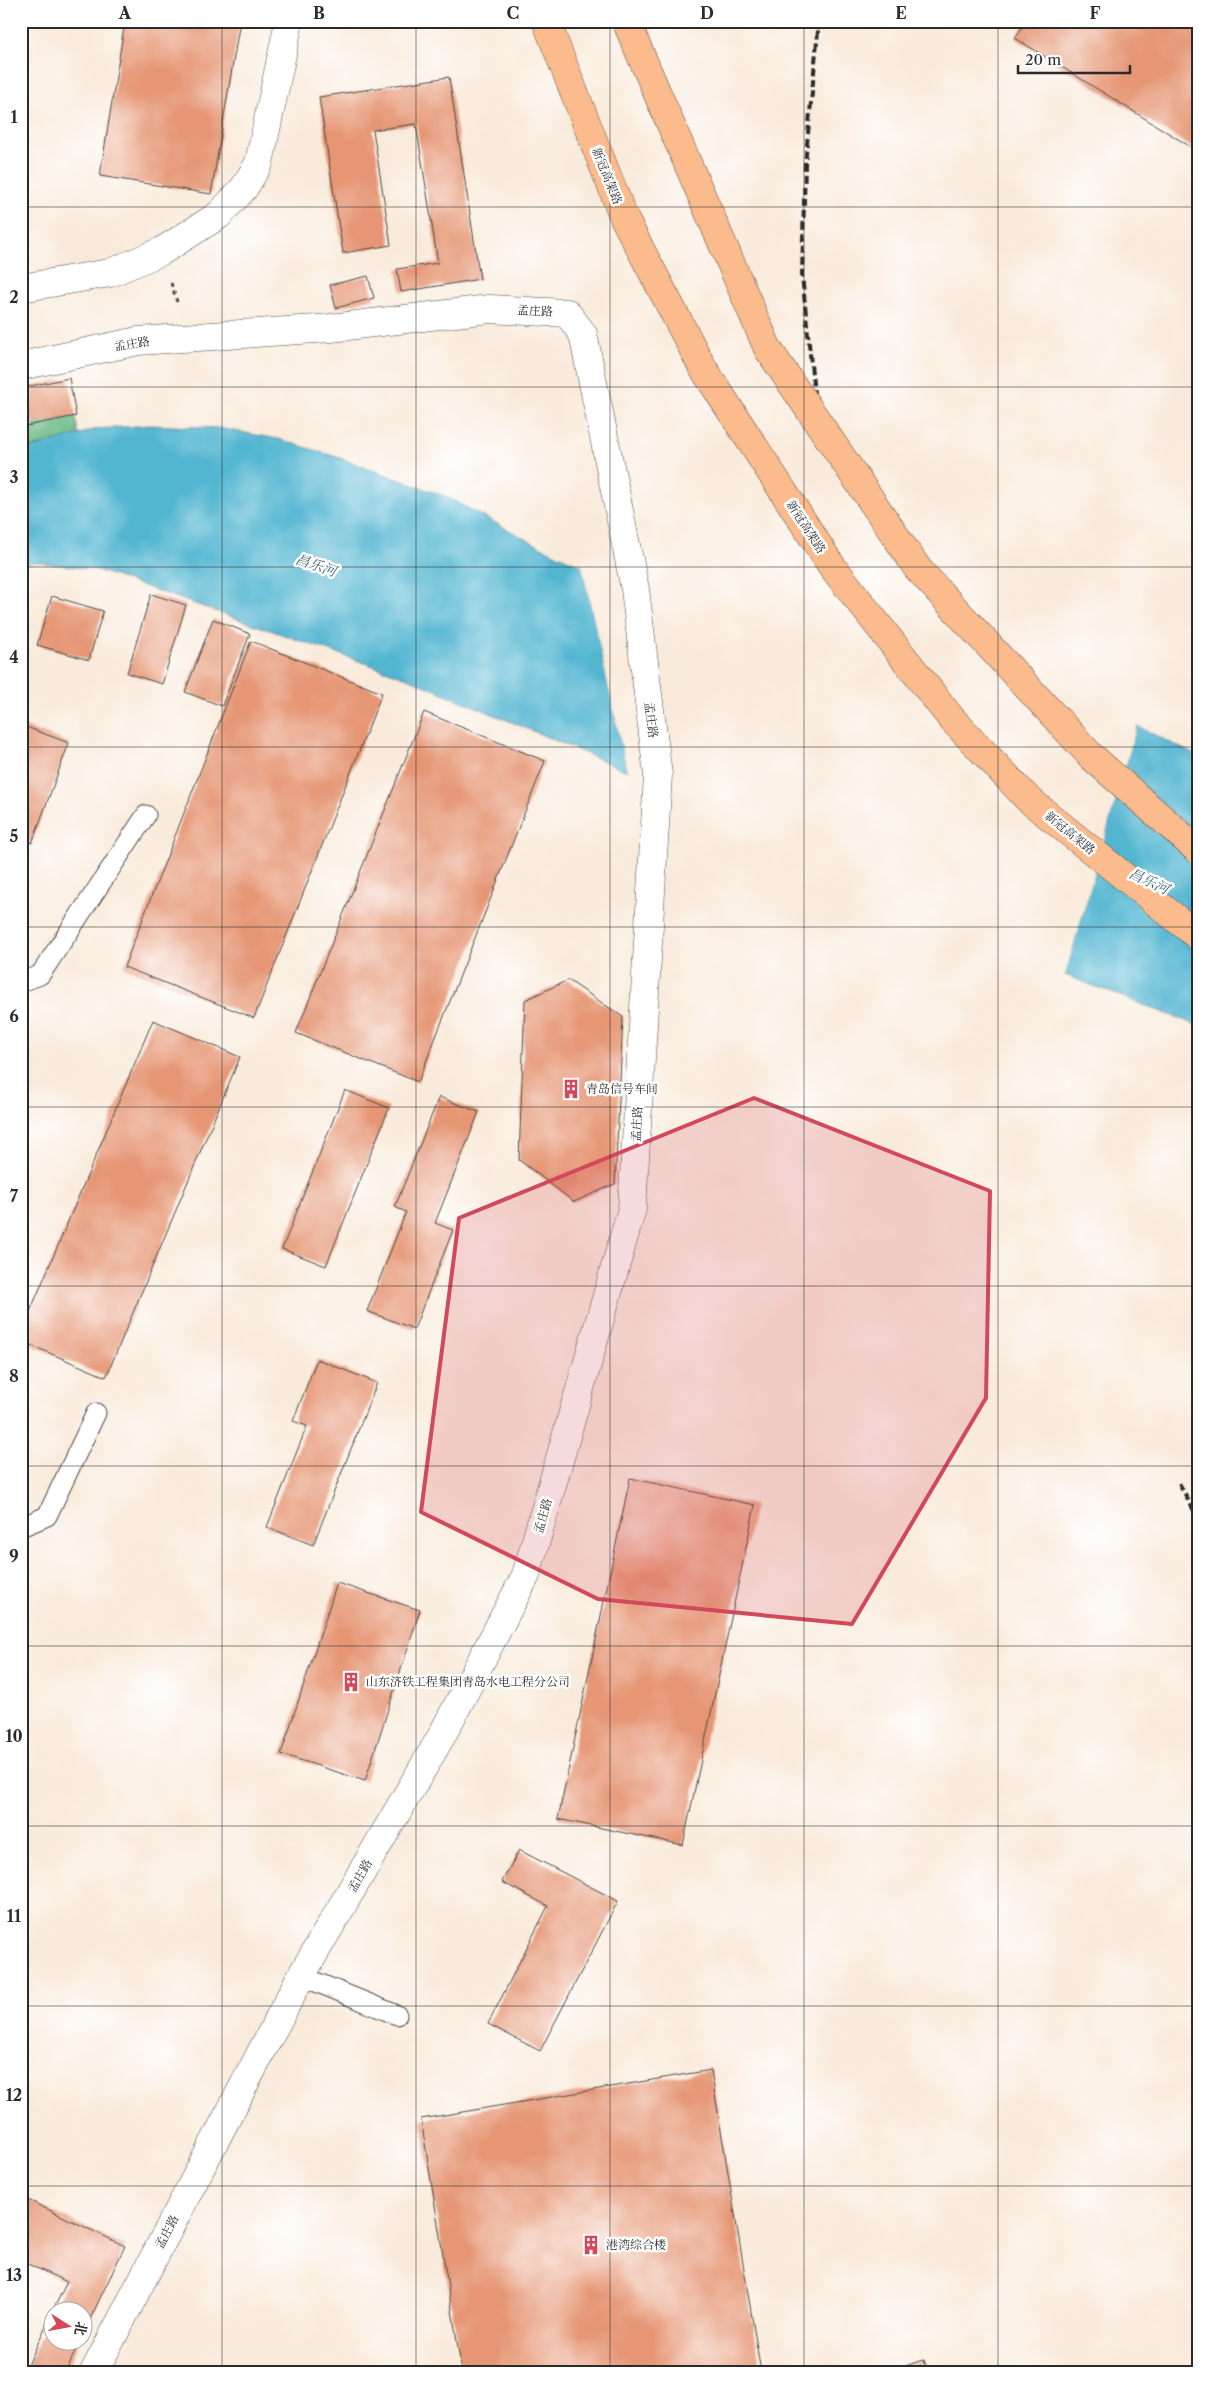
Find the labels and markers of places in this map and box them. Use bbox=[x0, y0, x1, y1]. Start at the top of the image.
building icon: 青岛信号车间 bbox=[560, 1078, 582, 1100]
place label: 青岛信号车间 bbox=[586, 1081, 658, 1096]
building icon: 山东济铁工程集团青岛水电工程分公司 bbox=[340, 1671, 362, 1693]
place label: 山东济铁工程集团青岛水电工程分公司 bbox=[366, 1674, 570, 1689]
building icon: 港湾综合楼 bbox=[580, 2234, 602, 2256]
place label: 港湾综合楼 bbox=[606, 2237, 666, 2252]

